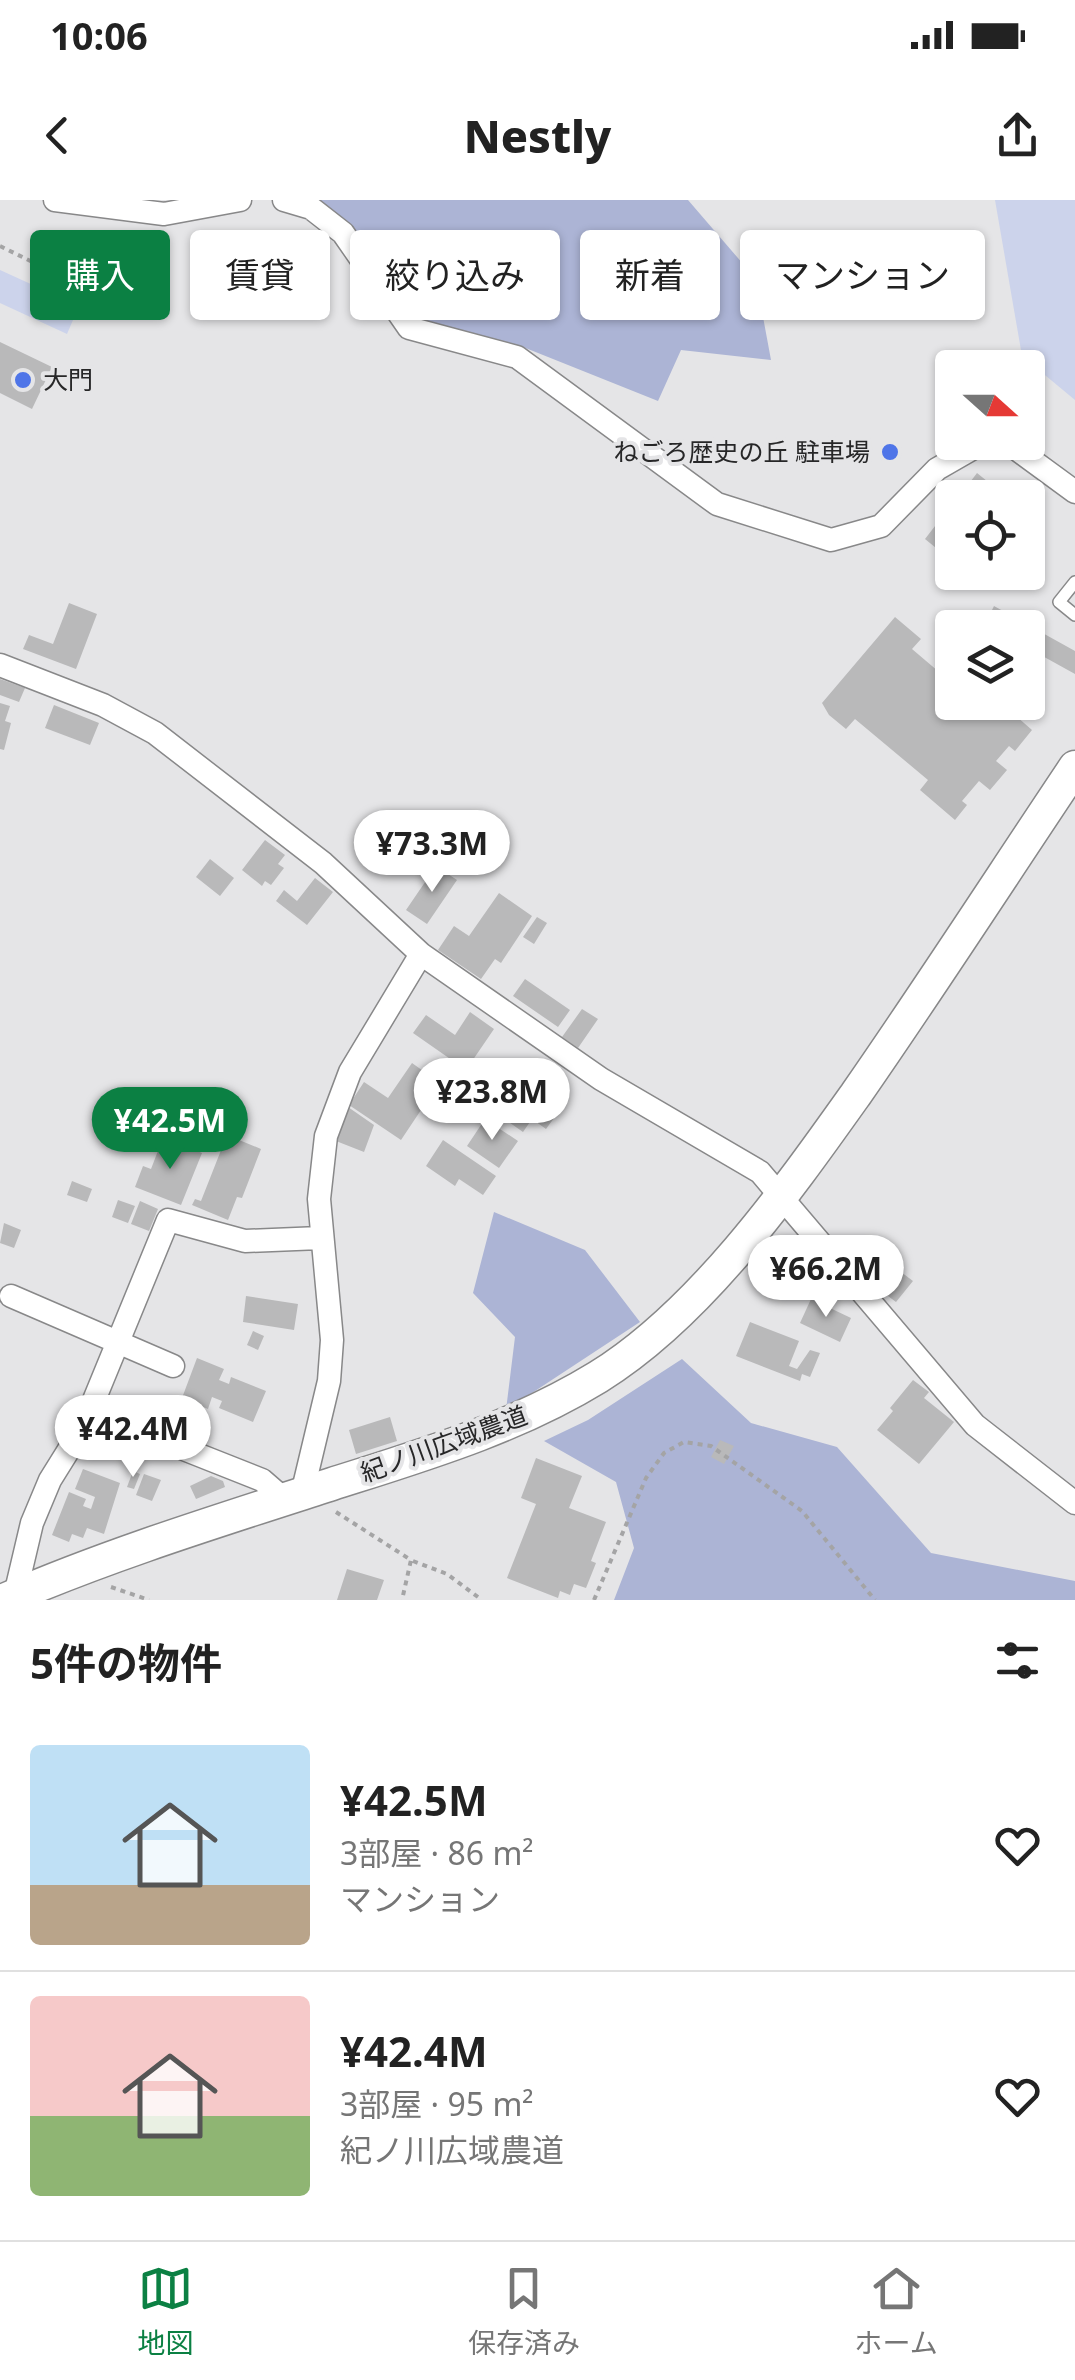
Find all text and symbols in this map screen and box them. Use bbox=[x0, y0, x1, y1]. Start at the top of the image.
text: 10:06 bbox=[50, 9, 148, 61]
text: Nestly bbox=[464, 105, 611, 166]
icon: back bbox=[30, 108, 85, 163]
icon: share bbox=[990, 108, 1045, 163]
chip: 購入 bbox=[30, 230, 170, 320]
chip: 賃貸 bbox=[190, 230, 330, 320]
chip: 絞り込み bbox=[350, 230, 560, 320]
chip: 新着 bbox=[580, 230, 720, 320]
chip: マンション bbox=[740, 230, 985, 320]
north arrow bbox=[935, 350, 1045, 460]
map controls bbox=[935, 350, 1045, 720]
place label: 大門 bbox=[43, 362, 93, 396]
marker: 大門 bbox=[12, 369, 34, 391]
place label: ねごろ歴史の丘 駐車場 bbox=[613, 434, 870, 468]
marker: ねごろ歴史の丘 駐車場 bbox=[879, 441, 901, 463]
button: locate bbox=[935, 480, 1045, 590]
button: layers bbox=[935, 610, 1045, 720]
pin: ¥73.3M bbox=[351, 810, 513, 895]
text: ¥73.3M bbox=[376, 821, 488, 864]
pin: ¥23.8M bbox=[411, 1058, 573, 1143]
text: ¥23.8M bbox=[436, 1069, 548, 1112]
pin: ¥42.5M bbox=[89, 1087, 251, 1172]
text: ¥42.5M bbox=[114, 1098, 226, 1141]
pin: ¥66.2M bbox=[745, 1235, 907, 1320]
text: ¥66.2M bbox=[770, 1246, 882, 1289]
pin: ¥42.4M bbox=[52, 1395, 214, 1480]
street label: 紀ノ川広域農道 bbox=[356, 1397, 532, 1489]
text: ¥42.4M bbox=[77, 1406, 189, 1449]
icon: filters bbox=[990, 1633, 1045, 1688]
text: 5件の物件 bbox=[30, 1634, 222, 1691]
text: ¥42.5M bbox=[340, 1771, 488, 1828]
icon: home bbox=[110, 1785, 230, 1905]
icon: heart bbox=[990, 1818, 1045, 1873]
text: 3部屋 · 86 m² bbox=[340, 1831, 534, 1874]
text: マンション bbox=[340, 1877, 500, 1920]
text: ¥42.4M bbox=[340, 2022, 488, 2079]
icon: home bbox=[110, 2036, 230, 2156]
icon: heart bbox=[990, 2069, 1045, 2124]
text: 3部屋 · 95 m² bbox=[340, 2082, 534, 2125]
text: 紀ノ川広域農道 bbox=[340, 2128, 564, 2171]
tab: 地図 bbox=[137, 2261, 193, 2361]
tab: 保存済み bbox=[468, 2261, 580, 2361]
tab: ホーム bbox=[855, 2261, 938, 2361]

